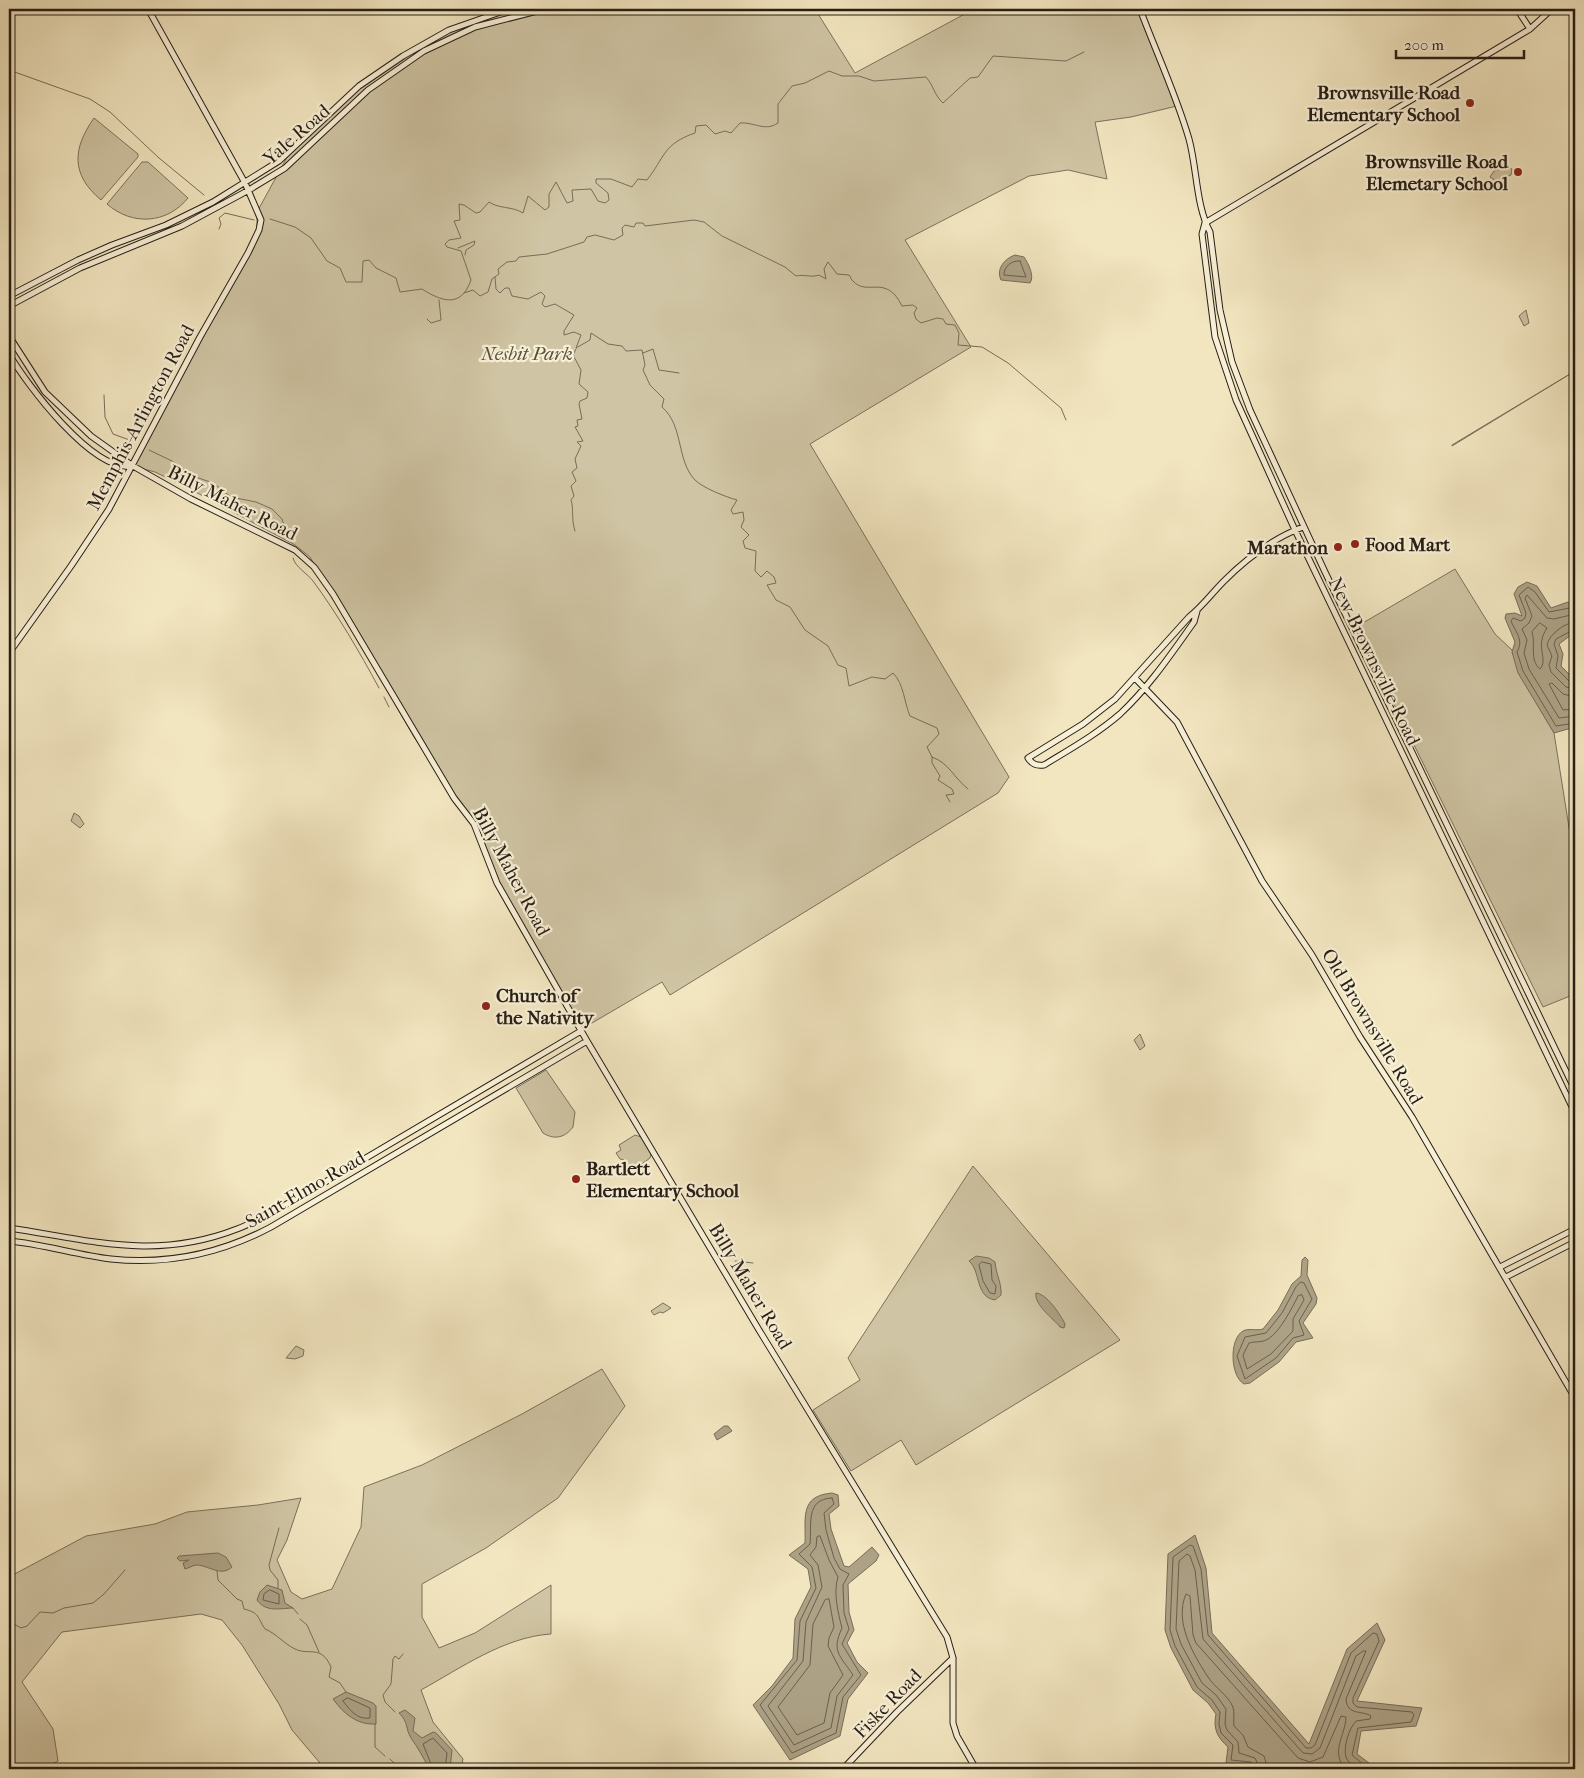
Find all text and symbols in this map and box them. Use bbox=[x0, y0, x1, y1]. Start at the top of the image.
scale bar bbox=[1396, 28, 1524, 60]
text: 200 m bbox=[1404, 36, 1444, 54]
place label: Brownsville Road Elementary School bbox=[1307, 82, 1461, 126]
marker: Brownsville Road Elementary School bbox=[1464, 97, 1476, 109]
street label: Yale Road bbox=[258, 99, 335, 170]
place label: Brownsville Road Elemetary School bbox=[1365, 151, 1509, 195]
marker: Brownsville Road Elemetary School bbox=[1512, 166, 1524, 178]
street label: Memphis-Arlington Road bbox=[83, 320, 199, 514]
park label: Nesbit Park bbox=[480, 343, 573, 365]
street label: Billy Maher Road bbox=[164, 461, 302, 545]
place label: Food Mart bbox=[1364, 534, 1450, 556]
place label: Marathon bbox=[1246, 537, 1329, 559]
marker: Food Mart bbox=[1349, 538, 1361, 550]
marker: Marathon bbox=[1332, 541, 1344, 553]
street label: New Brownsville Road bbox=[1324, 574, 1425, 750]
street label: Billy Maher Road bbox=[468, 803, 555, 940]
street label: Old Brownsville Road bbox=[1317, 945, 1428, 1109]
place label: Church of the Nativity bbox=[495, 985, 595, 1029]
marker: Church of the Nativity bbox=[480, 1000, 492, 1012]
street label: Saint Elmo Road bbox=[242, 1146, 370, 1233]
place label: Bartlett Elementary School bbox=[586, 1158, 740, 1202]
marker: Bartlett Elementary School bbox=[570, 1173, 582, 1185]
street label: Billy Maher Road bbox=[704, 1220, 797, 1354]
street label: Fiske Road bbox=[849, 1664, 927, 1743]

